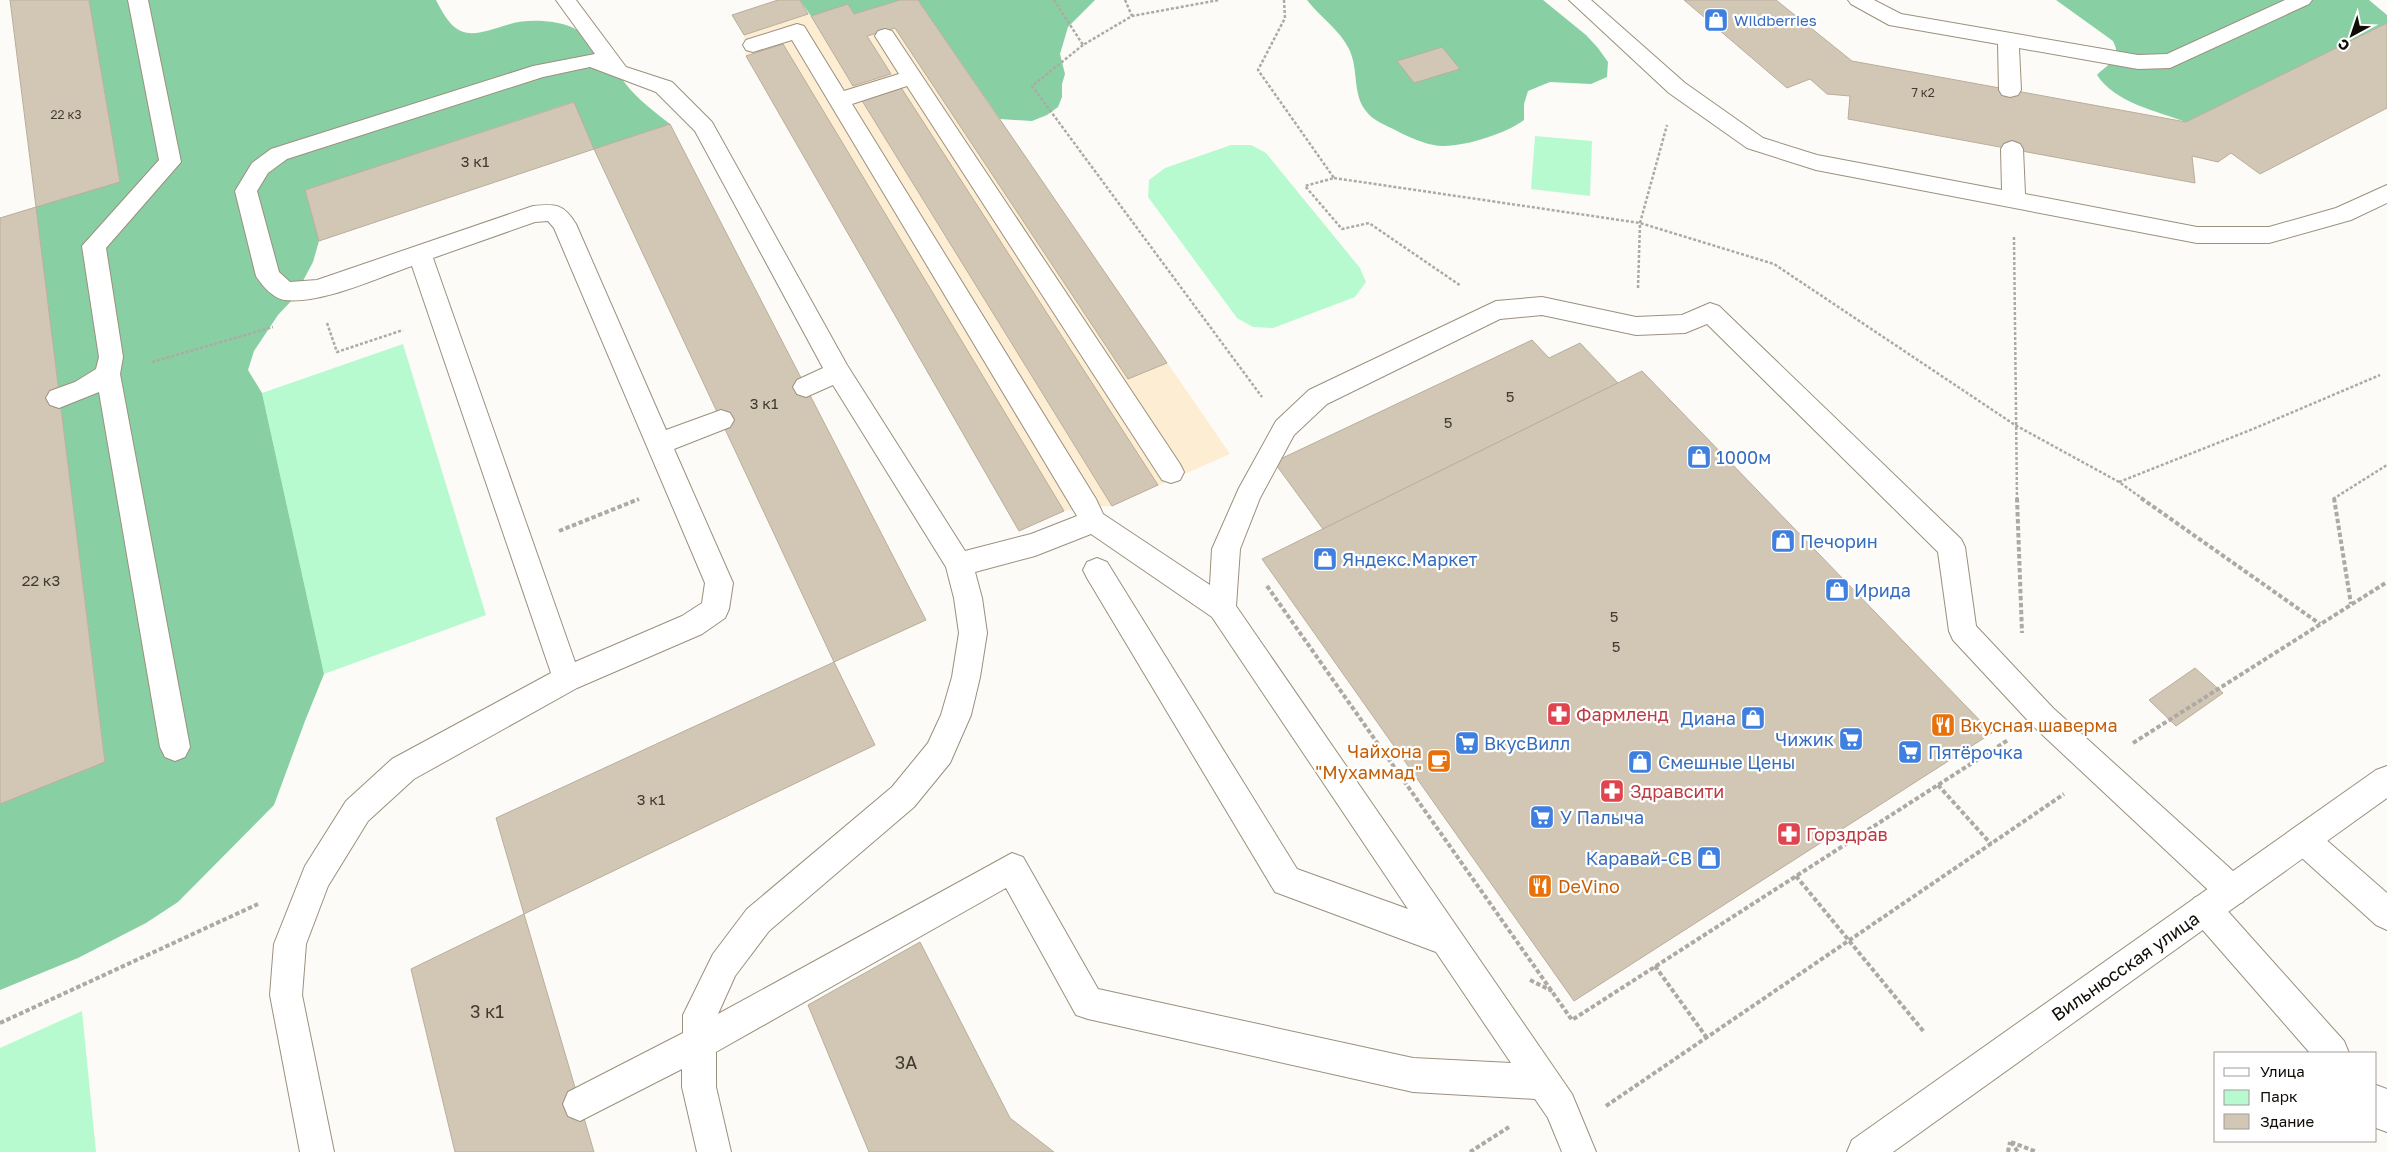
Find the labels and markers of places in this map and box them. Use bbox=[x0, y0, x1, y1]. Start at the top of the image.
shop icon: Wildberries bbox=[1703, 7, 1729, 33]
place label: Wildberries bbox=[1734, 11, 1817, 29]
shop icon: 1000м bbox=[1686, 444, 1712, 470]
place label: 1000м bbox=[1716, 446, 1771, 468]
shop icon: Печорин bbox=[1770, 528, 1796, 554]
place label: Печорин bbox=[1800, 530, 1878, 552]
shop icon: Яндекс.Маркет bbox=[1312, 546, 1338, 572]
place label: Яндекс.Маркет bbox=[1342, 548, 1477, 570]
shop icon: Ирида bbox=[1824, 577, 1850, 603]
place label: Ирида bbox=[1854, 579, 1911, 601]
pharmacy icon: Фармленд bbox=[1546, 701, 1572, 727]
place label: Фармленд bbox=[1576, 703, 1669, 725]
shop icon: Диана bbox=[1740, 705, 1766, 731]
place label: Диана bbox=[1681, 707, 1736, 729]
restaurant icon: Вкусная шаверма bbox=[1930, 712, 1956, 738]
place label: Вкусная шаверма bbox=[1960, 714, 2118, 736]
supermarket icon: Чижик bbox=[1838, 726, 1864, 752]
place label: Чижик bbox=[1775, 728, 1834, 750]
supermarket icon: ВкусВилл bbox=[1454, 730, 1480, 756]
place label: ВкусВилл bbox=[1484, 732, 1570, 754]
supermarket icon: Пятёрочка bbox=[1897, 739, 1923, 765]
place label: Чайхона "Мухаммад" bbox=[1315, 740, 1422, 783]
place label: Пятёрочка bbox=[1928, 741, 2023, 763]
cafe icon: Чайхона "Мухаммад" bbox=[1426, 748, 1452, 774]
shop icon: Смешные Цены bbox=[1627, 749, 1653, 775]
place label: Смешные Цены bbox=[1658, 751, 1795, 773]
pharmacy icon: Здравсити bbox=[1599, 778, 1625, 804]
place label: Здравсити bbox=[1630, 780, 1724, 802]
supermarket icon: У Палыча bbox=[1529, 804, 1555, 830]
place label: У Палыча bbox=[1560, 806, 1644, 828]
pharmacy icon: Горздрав bbox=[1776, 821, 1802, 847]
place label: Горздрав bbox=[1806, 823, 1888, 845]
shop icon: Каравай-СВ bbox=[1696, 845, 1722, 871]
place label: Каравай-СВ bbox=[1586, 847, 1692, 869]
restaurant icon: DeVino bbox=[1527, 873, 1553, 899]
place label: DeVino bbox=[1558, 875, 1620, 897]

